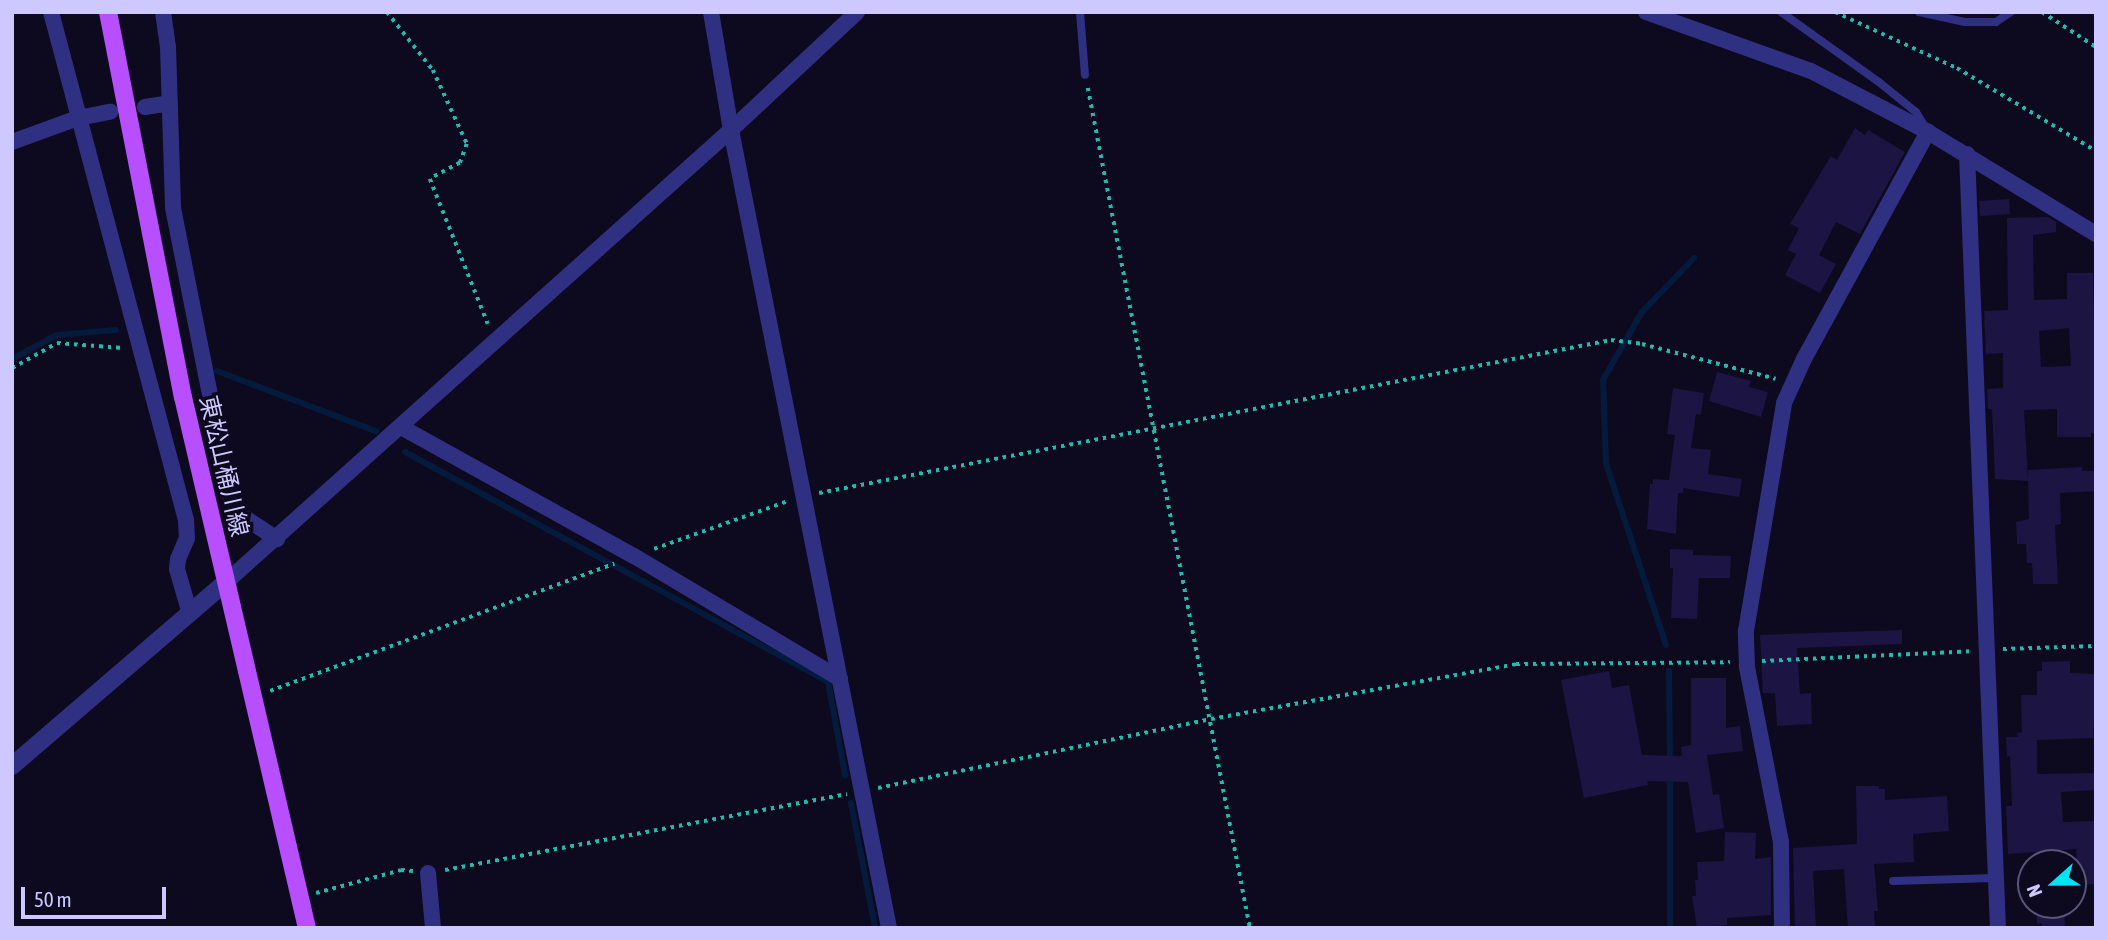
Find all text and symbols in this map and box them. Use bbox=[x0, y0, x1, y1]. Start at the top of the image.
street label: 東松山桶川線 bbox=[194, 393, 254, 539]
north arrow bbox=[2017, 849, 2087, 919]
scale bar bbox=[24, 874, 170, 918]
text: N bbox=[2022, 882, 2047, 900]
text: 50 m bbox=[34, 887, 72, 911]

